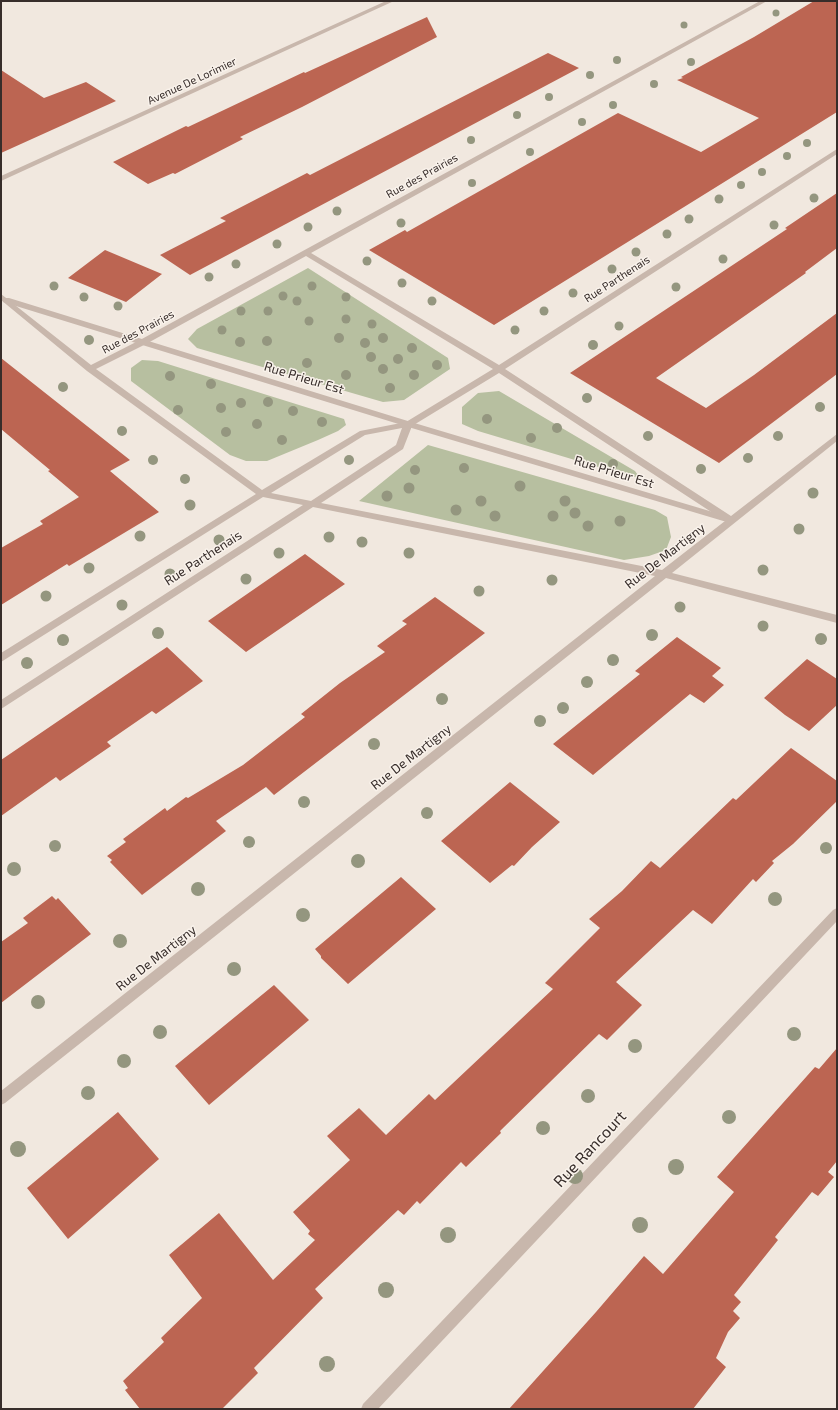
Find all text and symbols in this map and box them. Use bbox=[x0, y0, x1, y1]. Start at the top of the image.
street label: Avenue De Lorimier bbox=[145, 55, 239, 107]
street label: Rue des Prairies bbox=[384, 151, 460, 201]
street label: Rue Parthenais bbox=[582, 253, 652, 305]
street label: Rue des Prairies bbox=[100, 307, 176, 357]
street label: Rue Prieur Est bbox=[262, 358, 346, 398]
street label: Rue Prieur Est bbox=[572, 452, 656, 492]
street label: Rue De Martigny bbox=[622, 520, 708, 592]
street label: Rue Parthenais bbox=[161, 527, 245, 589]
street label: Rue De Martigny bbox=[368, 721, 454, 793]
street label: Rue De Martigny bbox=[113, 922, 199, 994]
street label: Rue Rancourt bbox=[550, 1107, 630, 1191]

